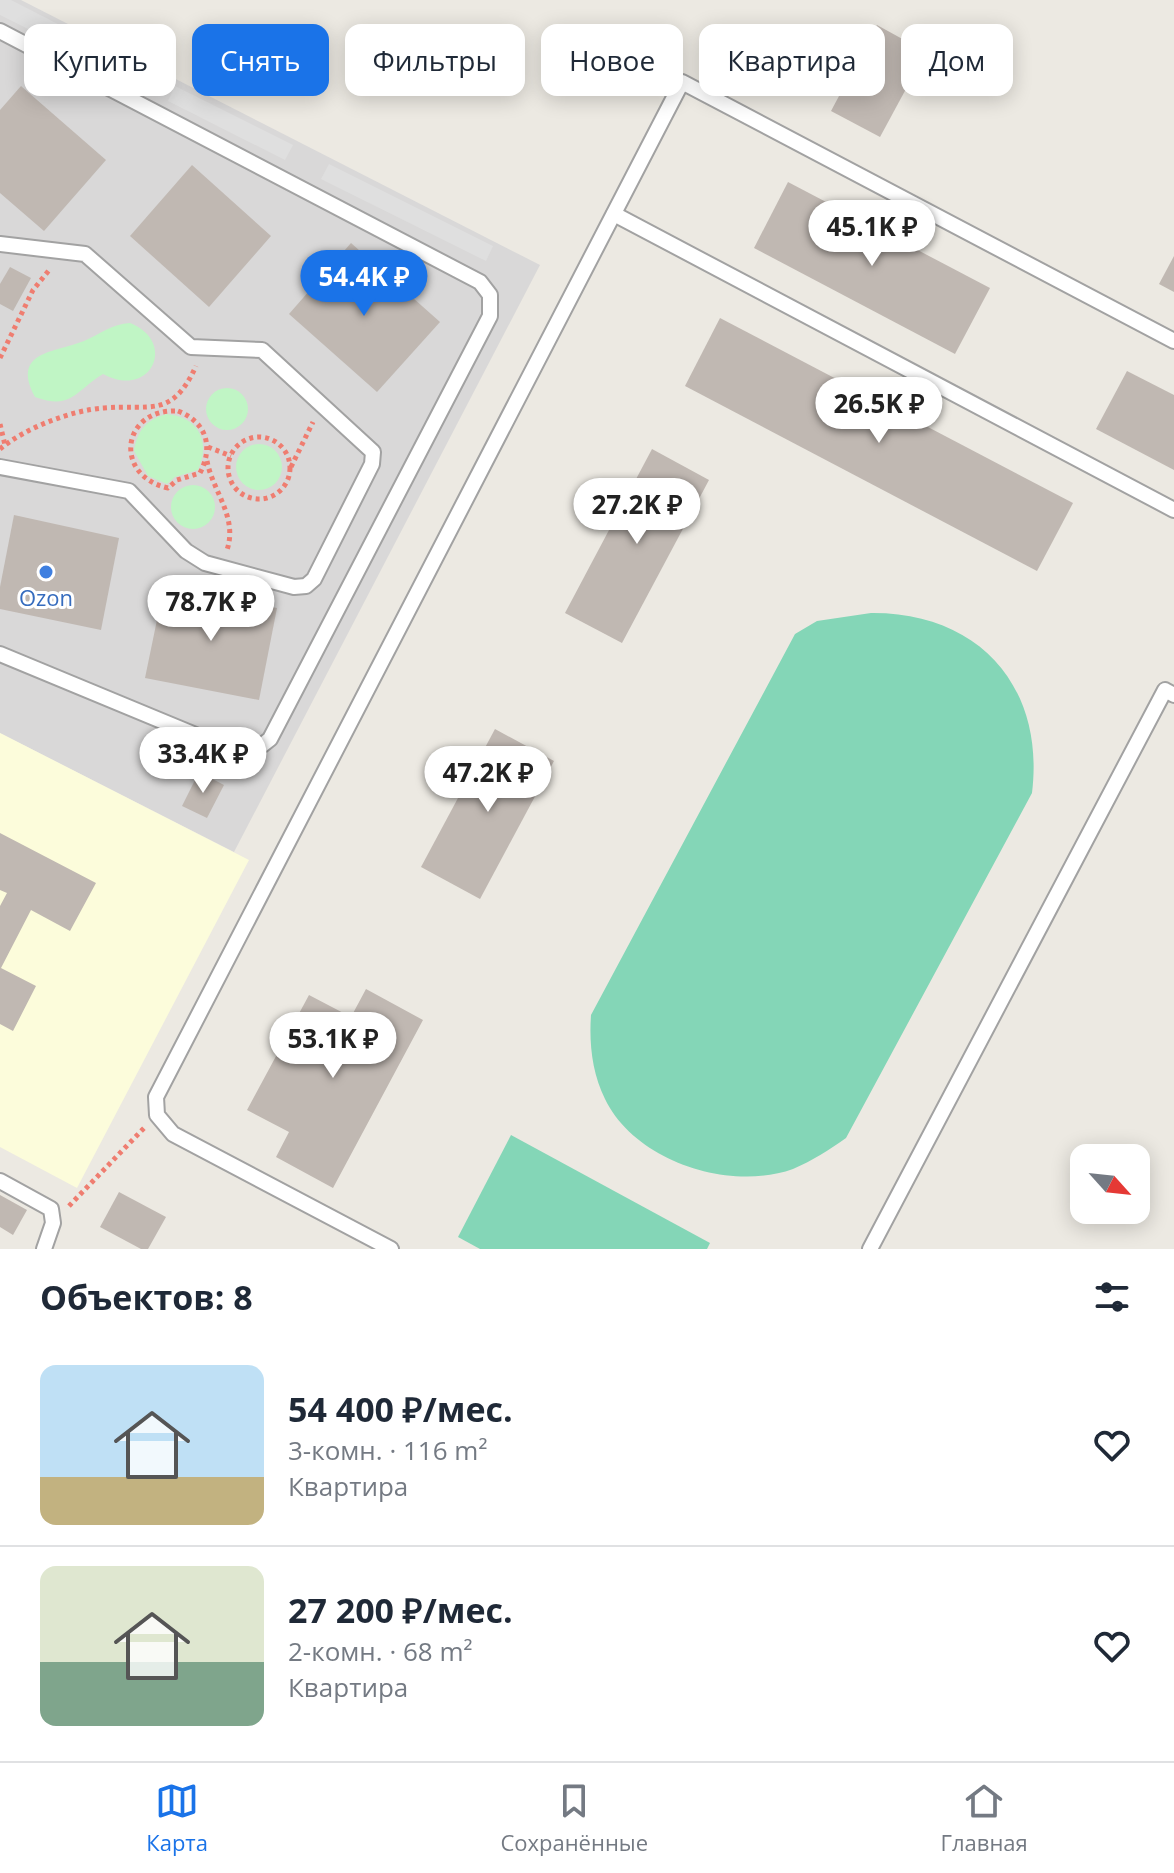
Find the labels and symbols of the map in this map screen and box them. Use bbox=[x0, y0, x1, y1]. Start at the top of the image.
pin: 45.1K ₽ bbox=[798, 200, 946, 268]
pin: 54.4K ₽ bbox=[290, 250, 438, 318]
pin: 26.5K ₽ bbox=[805, 377, 953, 445]
pin: 27.2K ₽ bbox=[563, 478, 711, 546]
marker: Ozon bbox=[37, 563, 55, 581]
pin: 78.7K ₽ bbox=[137, 575, 285, 643]
place label: Ozon bbox=[19, 582, 73, 612]
pin: 33.4K ₽ bbox=[129, 727, 277, 795]
pin: 47.2K ₽ bbox=[414, 746, 562, 814]
pin: 53.1K ₽ bbox=[259, 1012, 407, 1080]
north arrow bbox=[1070, 1144, 1150, 1224]

